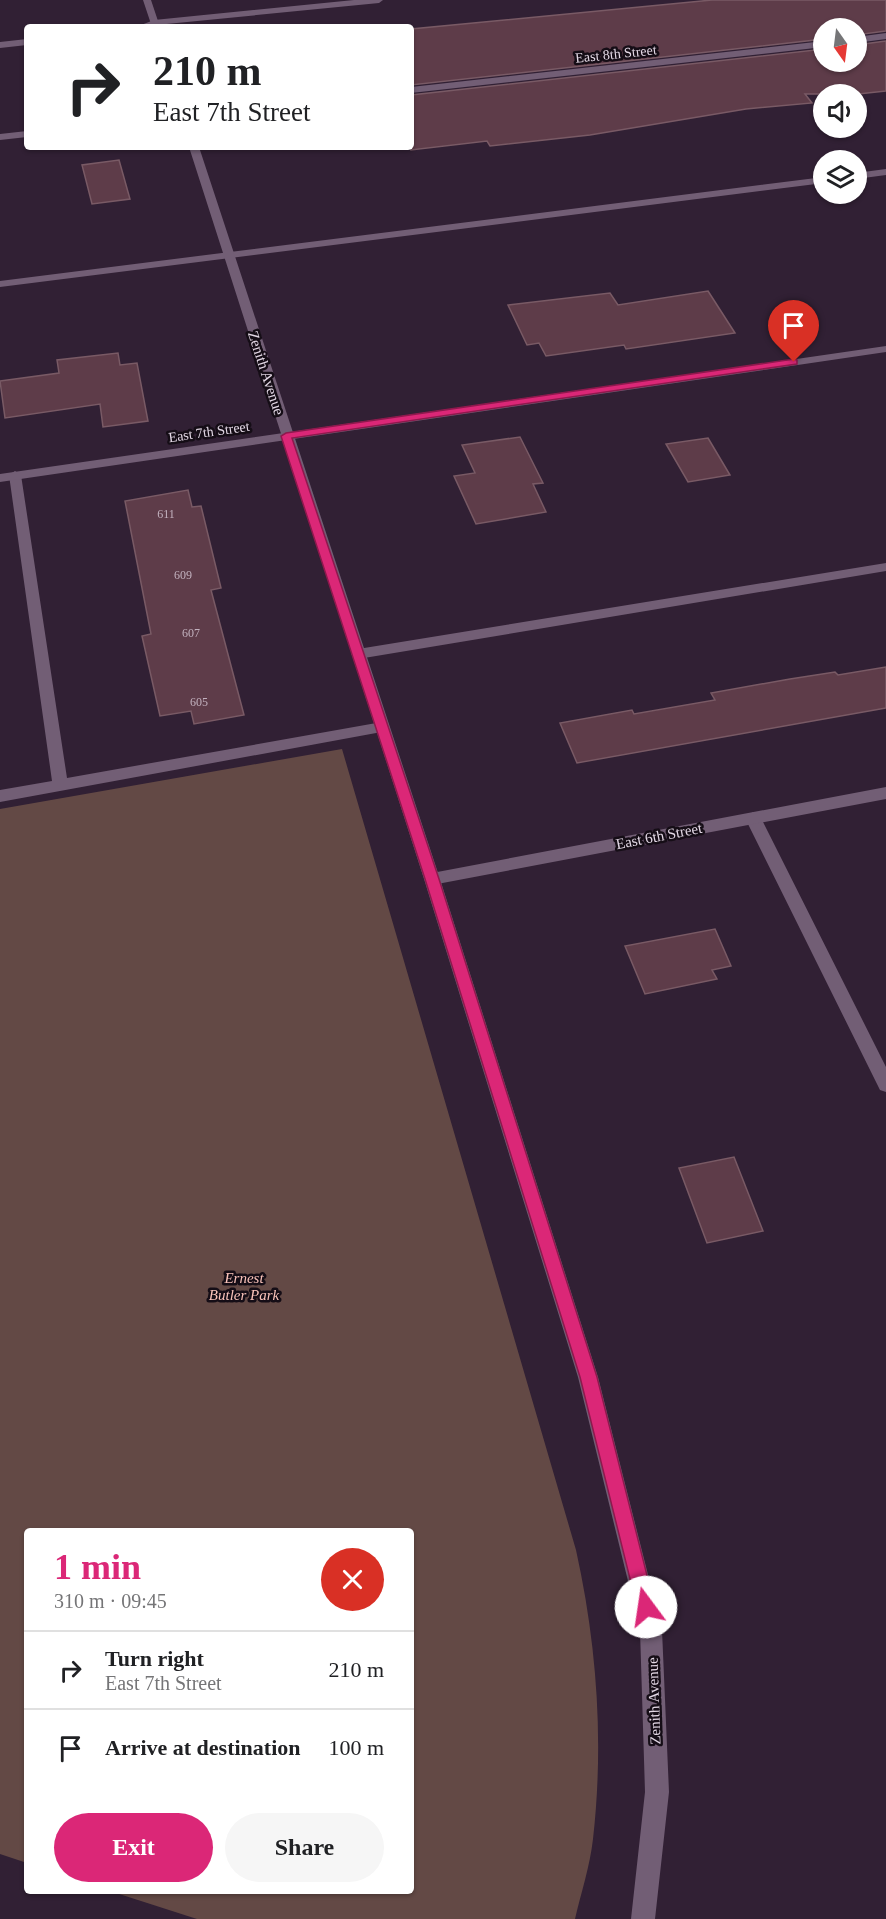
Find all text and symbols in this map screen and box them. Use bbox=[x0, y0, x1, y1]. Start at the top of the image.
north arrow bbox=[813, 18, 867, 72]
map controls bbox=[813, 18, 867, 204]
street label: East 8th Street bbox=[575, 42, 657, 66]
icon: right bbox=[54, 48, 132, 126]
text: 210 m bbox=[153, 48, 262, 94]
button: sound bbox=[813, 84, 867, 138]
text: East 7th Street bbox=[153, 97, 310, 127]
button: layers bbox=[813, 150, 867, 204]
pin bbox=[768, 300, 819, 362]
icon: arrive bbox=[777, 309, 810, 342]
street label: Zenith Avenue bbox=[245, 329, 287, 417]
street label: East 7th Street bbox=[168, 419, 251, 445]
house number: 611 bbox=[157, 507, 175, 521]
house number: 609 bbox=[174, 568, 192, 582]
house number: 607 bbox=[182, 626, 200, 640]
house number: 605 bbox=[190, 695, 208, 709]
street label: East 6th Street bbox=[615, 820, 704, 852]
park label: Ernest Butler Park bbox=[209, 1270, 280, 1303]
text: 1 min bbox=[54, 1547, 141, 1587]
button: close bbox=[321, 1548, 384, 1611]
position arrow bbox=[614, 1575, 678, 1639]
text: 310 m · 09:45 bbox=[54, 1590, 167, 1612]
text: Turn right bbox=[105, 1646, 204, 1671]
icon: right bbox=[54, 1654, 87, 1687]
text: 210 m bbox=[328, 1657, 384, 1682]
street label: Zenith Avenue bbox=[644, 1657, 664, 1745]
text: East 7th Street bbox=[105, 1672, 222, 1694]
icon: arrive bbox=[54, 1732, 87, 1765]
text: Arrive at destination bbox=[105, 1735, 301, 1760]
text: 100 m bbox=[328, 1735, 384, 1760]
button: Exit bbox=[54, 1813, 213, 1882]
button: Share bbox=[225, 1813, 384, 1882]

